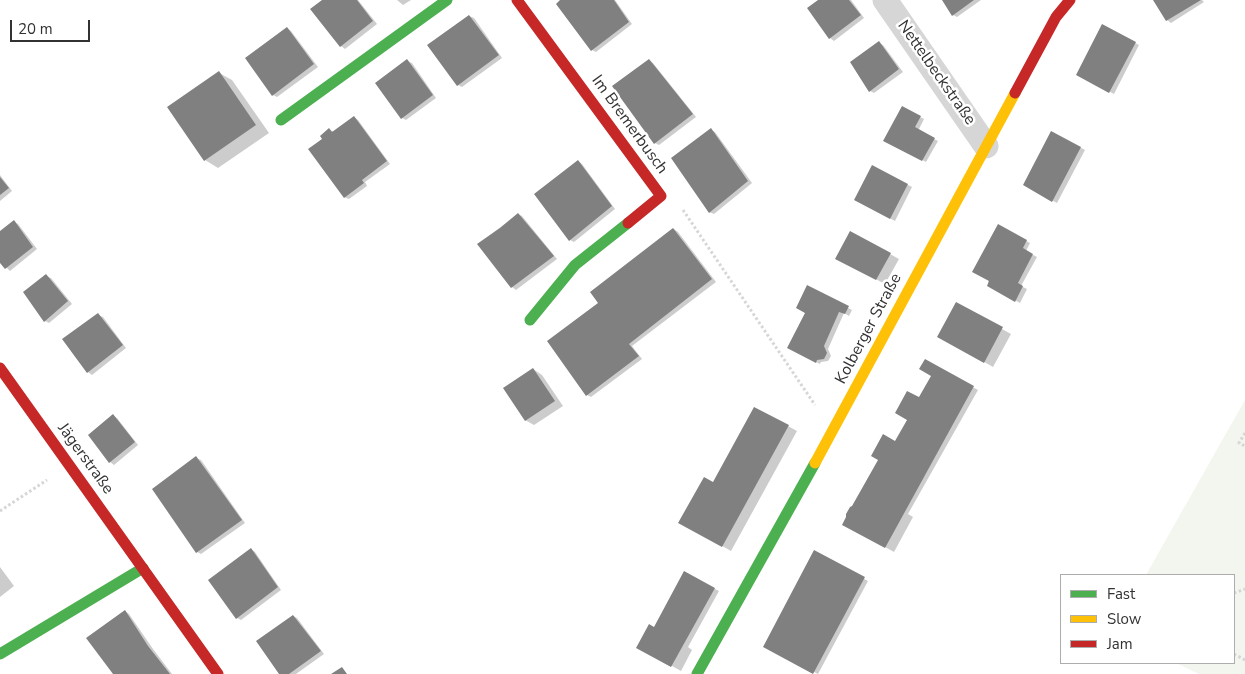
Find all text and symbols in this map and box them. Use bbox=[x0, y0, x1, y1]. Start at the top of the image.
scale bar bbox=[12, 10, 92, 42]
street label: Nettelbeckstraße bbox=[893, 17, 979, 129]
text: 20 m bbox=[18, 19, 53, 39]
street label: Im Bremerbusch bbox=[587, 72, 671, 178]
street label: Kolberger Straße bbox=[832, 270, 906, 388]
street label: Jägerstraße bbox=[53, 420, 117, 498]
legend bbox=[1060, 574, 1235, 664]
text: Fast bbox=[1107, 584, 1135, 604]
text: Slow bbox=[1107, 609, 1141, 629]
text: Jam bbox=[1107, 634, 1133, 654]

